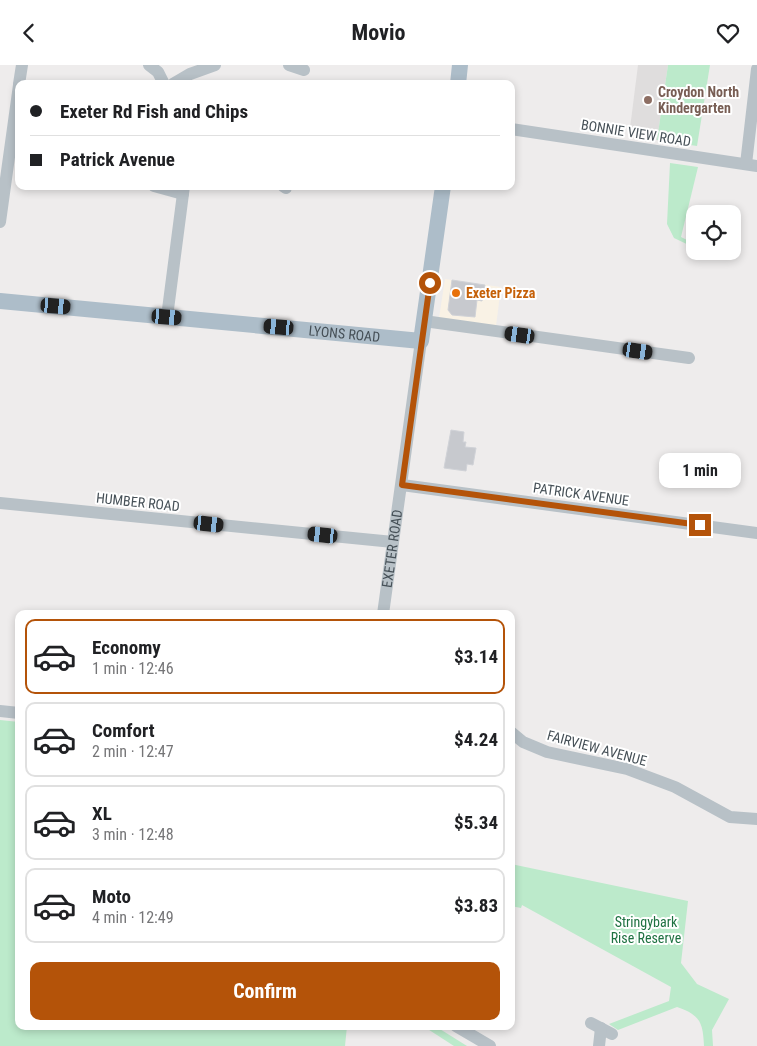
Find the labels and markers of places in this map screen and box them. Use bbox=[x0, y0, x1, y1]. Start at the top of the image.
place label: Croydon North Kindergarten bbox=[658, 84, 739, 116]
marker: Croydon North Kindergarten bbox=[642, 94, 654, 106]
place label: Exeter Pizza bbox=[466, 285, 536, 301]
marker: Exeter Pizza bbox=[450, 287, 462, 299]

